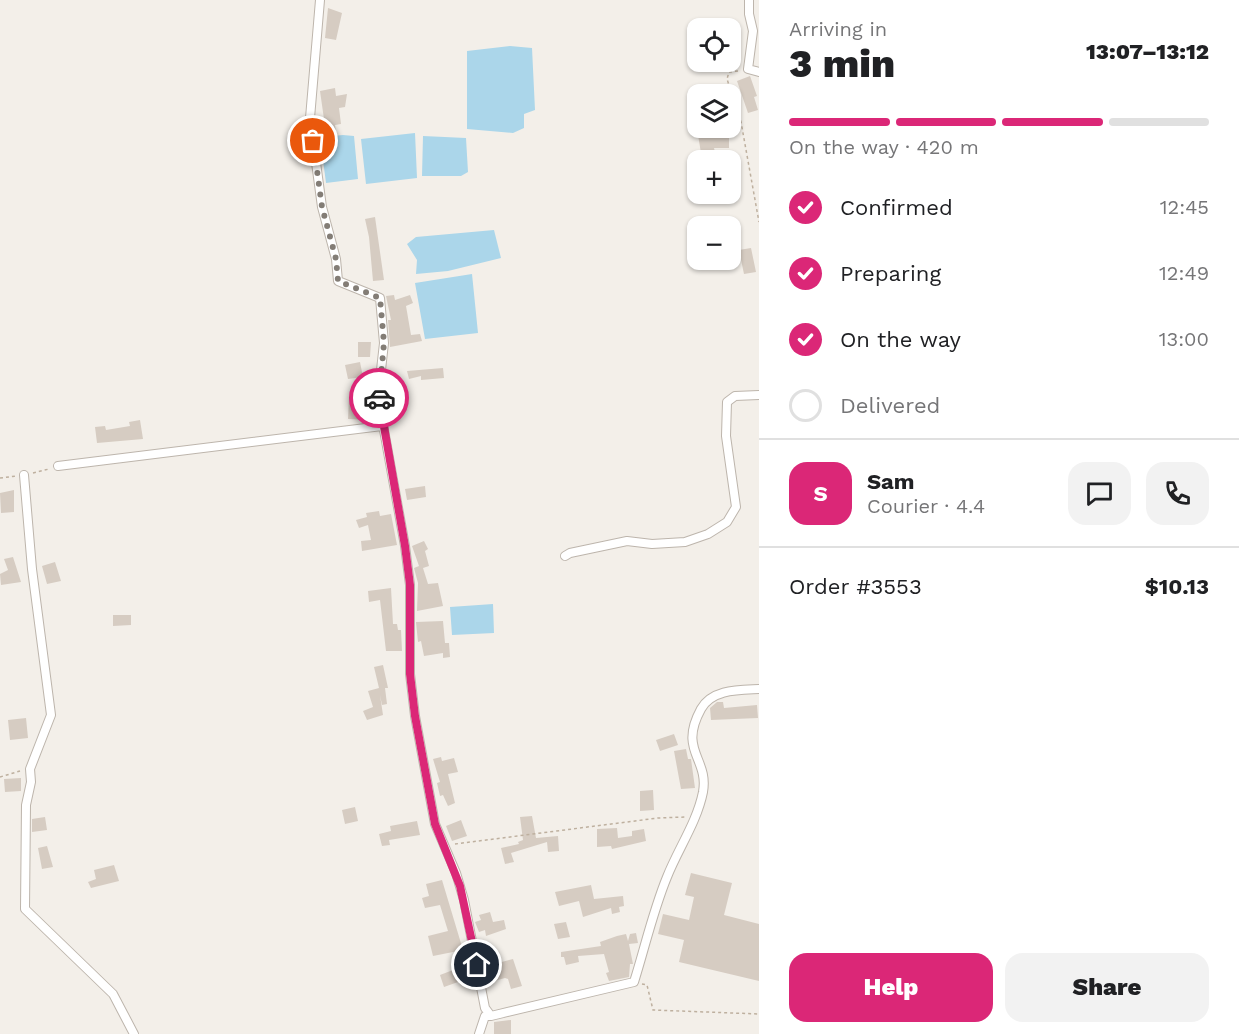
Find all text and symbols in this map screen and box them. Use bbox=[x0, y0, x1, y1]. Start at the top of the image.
text: Arriving in bbox=[789, 17, 887, 41]
map controls bbox=[687, 18, 741, 270]
button: locate bbox=[687, 18, 741, 72]
text: 13:07–13:12 bbox=[1086, 39, 1209, 64]
text: 3 min bbox=[789, 41, 895, 86]
button: layers bbox=[687, 84, 741, 138]
pin bbox=[287, 115, 338, 166]
icon: bag bbox=[296, 124, 329, 157]
text: On the way · 420 m bbox=[789, 135, 979, 159]
button: + bbox=[687, 150, 741, 204]
icon: check bbox=[789, 191, 822, 224]
text: Confirmed bbox=[840, 195, 953, 220]
text: 12:45 bbox=[1160, 195, 1209, 219]
button: − bbox=[687, 216, 741, 270]
icon: check bbox=[789, 257, 822, 290]
text: Preparing bbox=[840, 261, 941, 286]
text: 12:49 bbox=[1159, 261, 1209, 285]
icon: check bbox=[789, 323, 822, 356]
text: On the way bbox=[840, 327, 961, 352]
text: 13:00 bbox=[1159, 327, 1209, 351]
courier bbox=[349, 368, 409, 428]
icon: car bbox=[363, 382, 396, 415]
text: Delivered bbox=[840, 393, 940, 418]
button: chat bbox=[1068, 462, 1131, 525]
button: phone bbox=[1146, 462, 1209, 525]
text: Sam bbox=[867, 469, 915, 494]
text: S bbox=[813, 481, 828, 506]
text: Courier · 4.4 bbox=[867, 494, 985, 518]
text: Order #3553 bbox=[789, 574, 922, 599]
text: $10.13 bbox=[1145, 574, 1209, 599]
pin bbox=[451, 939, 502, 990]
icon: home bbox=[460, 948, 493, 981]
button: Help bbox=[789, 953, 993, 1022]
button: Share bbox=[1005, 953, 1209, 1022]

